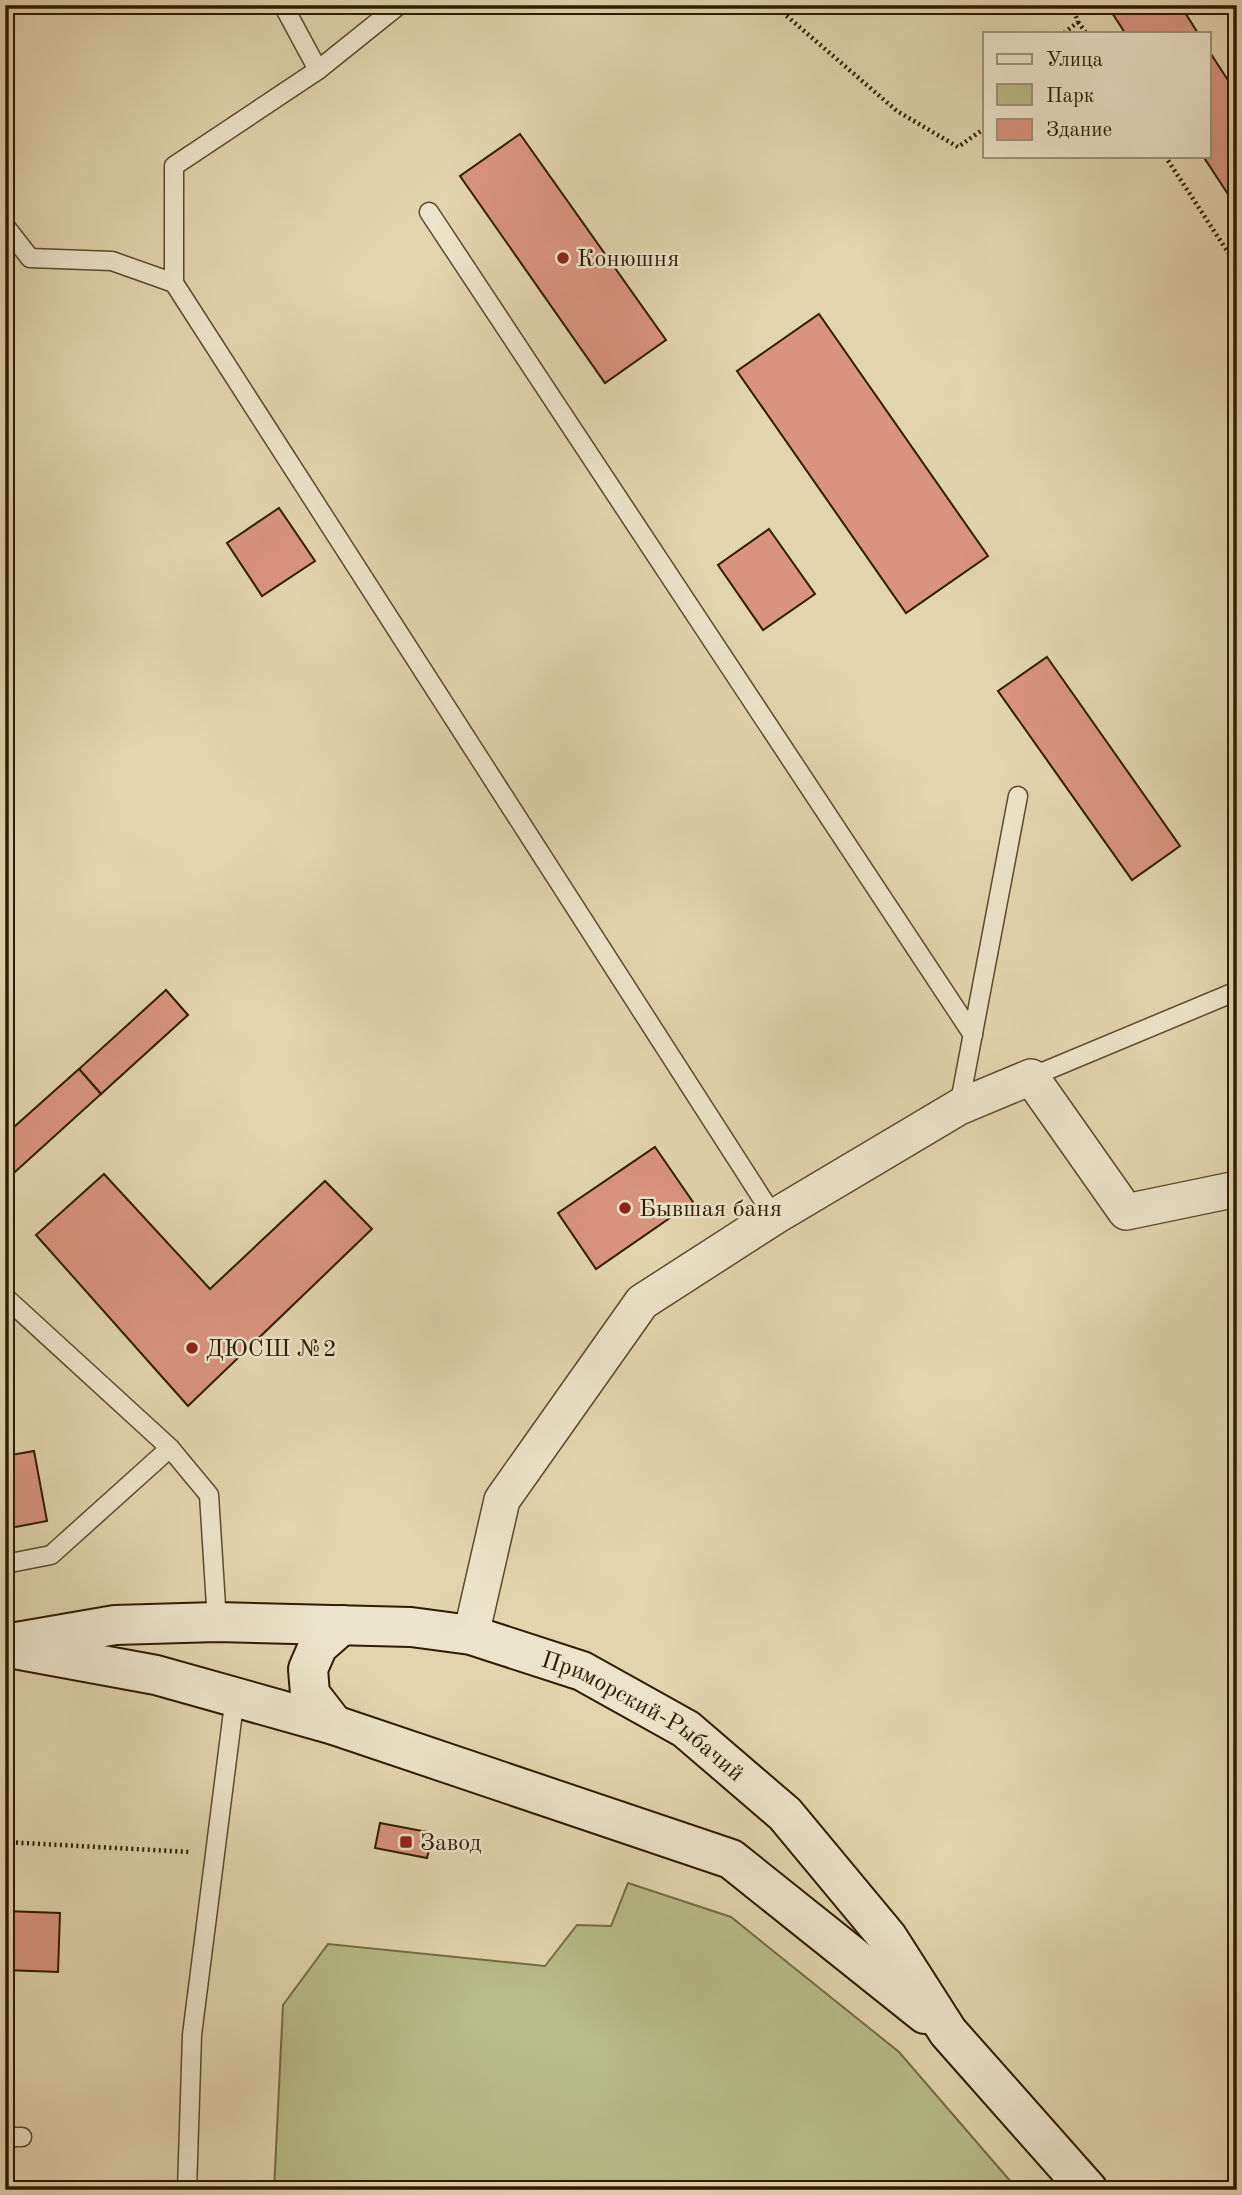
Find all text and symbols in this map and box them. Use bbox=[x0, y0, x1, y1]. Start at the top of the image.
legend bbox=[983, 32, 1210, 158]
text: Улица bbox=[1046, 50, 1103, 71]
text: Парк bbox=[1046, 86, 1095, 107]
text: Здание bbox=[1046, 120, 1112, 141]
place label: Конюшня bbox=[577, 248, 679, 272]
marker: Конюшня bbox=[555, 250, 571, 266]
place label: Бывшая баня bbox=[639, 1198, 782, 1222]
marker: Бывшая баня bbox=[617, 1200, 633, 1216]
place label: ДЮСШ №2 bbox=[206, 1338, 337, 1362]
marker: ДЮСШ №2 bbox=[184, 1340, 200, 1356]
street label: Приморский-Рыбачий bbox=[538, 1649, 748, 1787]
place label: Завод bbox=[420, 1832, 482, 1856]
marker: Завод bbox=[398, 1834, 414, 1850]

